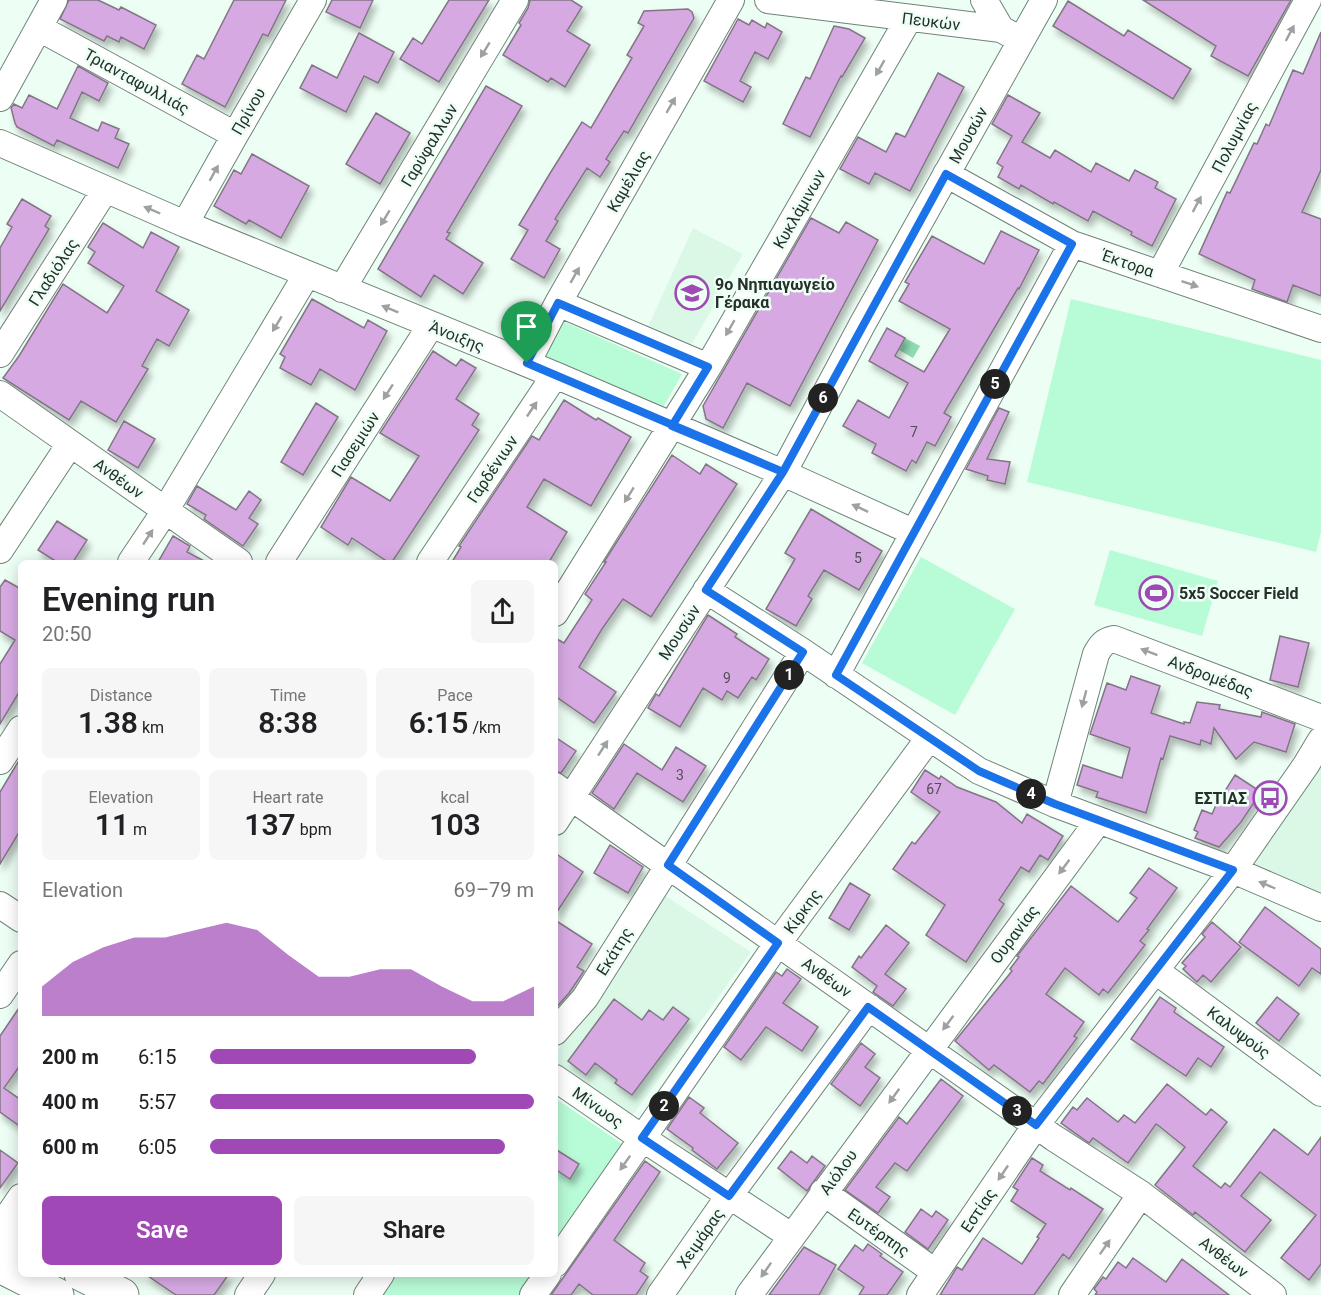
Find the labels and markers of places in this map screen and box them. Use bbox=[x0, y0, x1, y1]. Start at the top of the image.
school or university icon: 9ο Νηπιαγωγείο Γέρακα bbox=[674, 275, 710, 311]
place label: 9ο Νηπιαγωγείο Γέρακα bbox=[715, 275, 835, 312]
pin bbox=[501, 301, 552, 363]
pin: 5 bbox=[980, 369, 1010, 399]
pin: 6 bbox=[808, 383, 838, 413]
sports icon: 5x5 Soccer Field bbox=[1138, 575, 1174, 611]
place label: 5x5 Soccer Field bbox=[1179, 584, 1298, 603]
pin: 1 bbox=[774, 660, 804, 690]
pin: 4 bbox=[1016, 779, 1046, 809]
bus stop icon: ΕΣΤΙΑΣ bbox=[1252, 780, 1288, 816]
place label: ΕΣΤΙΑΣ bbox=[1194, 789, 1247, 808]
pin: 2 bbox=[649, 1091, 679, 1121]
pin: 3 bbox=[1002, 1096, 1032, 1126]

